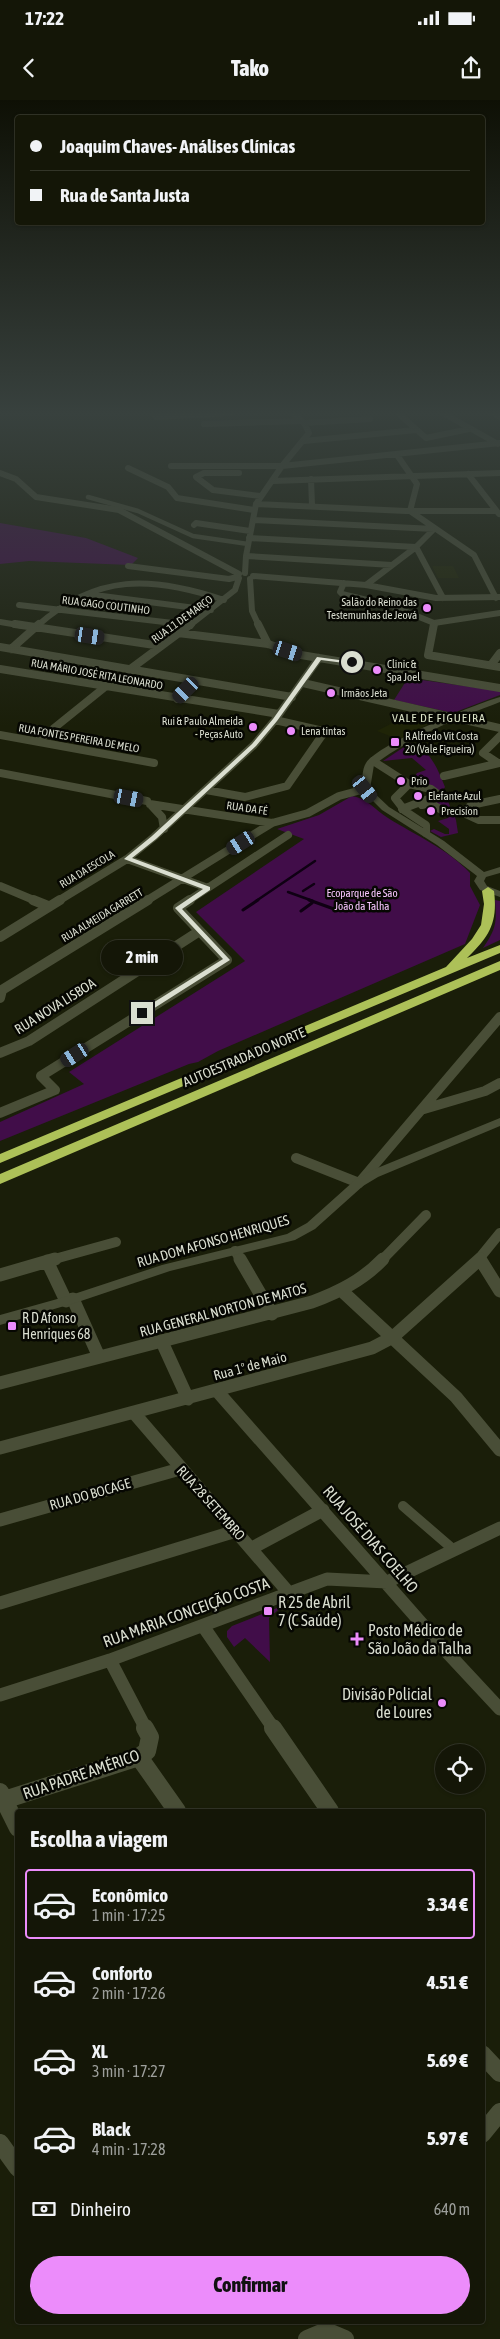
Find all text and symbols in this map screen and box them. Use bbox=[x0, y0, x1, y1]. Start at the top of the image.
text: 17:22 bbox=[25, 7, 64, 29]
icon: back bbox=[15, 54, 43, 82]
icon: share bbox=[457, 54, 485, 82]
text: Tako bbox=[231, 55, 269, 81]
text: Joaquim Chaves- Análises Clínicas bbox=[60, 135, 295, 157]
text: Rua de Santa Justa bbox=[60, 184, 190, 206]
street label: RUA 11 DE MARÇO bbox=[149, 593, 215, 645]
street label: RUA GAGO COUTINHO bbox=[61, 594, 151, 616]
place label: Salão do Reino das Testemunhas de Jeová bbox=[327, 596, 417, 621]
marker: Salão do Reino das Testemunhas de Jeová bbox=[421, 602, 433, 614]
car bbox=[74, 626, 105, 646]
car bbox=[271, 639, 304, 663]
route start bbox=[341, 651, 363, 673]
street label: RUA MÁRIO JOSÉ RITA LEONARDO bbox=[30, 656, 164, 692]
place label: Clinic & Spa Joel bbox=[387, 658, 420, 683]
marker: Clinic & Spa Joel bbox=[371, 664, 383, 676]
car bbox=[170, 674, 201, 706]
marker: Irmãos Jeta bbox=[325, 687, 337, 699]
place label: Irmãos Jeta bbox=[341, 687, 387, 699]
district label: VALE DE FIGUEIRA bbox=[392, 711, 486, 725]
place label: Rui & Paulo Almeida - Peças Auto bbox=[162, 715, 243, 740]
street label: RUA FONTES PEREIRA DE MELO bbox=[18, 721, 140, 755]
marker: Rui & Paulo Almeida - Peças Auto bbox=[247, 721, 259, 733]
marker: Lena tintas bbox=[285, 725, 297, 737]
place label: Lena tintas bbox=[301, 725, 346, 737]
place label: R Alfredo Vit Costa 20 (Vale Figueira) bbox=[405, 730, 478, 755]
marker: R Alfredo Vit Costa 20 (Vale Figueira) bbox=[389, 736, 401, 748]
car bbox=[349, 773, 380, 805]
marker: Prio bbox=[395, 775, 407, 787]
place label: Prio bbox=[411, 775, 427, 787]
car bbox=[112, 788, 145, 808]
marker: Elefante Azul bbox=[412, 790, 424, 802]
place label: Elefante Azul bbox=[428, 790, 481, 802]
street label: RUA DA FÉ bbox=[226, 799, 268, 817]
marker: Precision bbox=[425, 805, 437, 817]
place label: Precision bbox=[441, 805, 478, 817]
car bbox=[224, 829, 257, 857]
street label: RUA DA ESCOLA bbox=[57, 848, 117, 890]
street label: RUA ALMEIDA GARRETT bbox=[59, 886, 145, 944]
park label: Ecoparque de São João da Talha bbox=[326, 887, 398, 912]
callout: 2 min bbox=[101, 940, 183, 976]
text: 2 min bbox=[126, 948, 158, 966]
street label: RUA NOVA LISBOA bbox=[12, 975, 98, 1037]
route end bbox=[131, 1002, 153, 1024]
street label: AUTOESTRADA DO NORTE bbox=[181, 1024, 307, 1090]
car bbox=[58, 1041, 91, 1069]
street label: RUA DOM AFONSO HENRIQUES bbox=[135, 1212, 291, 1270]
street label: RUA GENERAL NORTON DE MATOS bbox=[138, 1280, 308, 1340]
place label: R D Afonso Henriques 68 bbox=[22, 1310, 91, 1342]
marker: R D Afonso Henriques 68 bbox=[6, 1320, 18, 1332]
street label: Rua 1º de Maio bbox=[212, 1349, 288, 1383]
street label: RUA 28 SETEMBRO bbox=[174, 1463, 248, 1543]
street label: RUA DO BOCAGE bbox=[48, 1475, 132, 1513]
street label: RUA JOSÉ DIAS COELHO bbox=[320, 1482, 422, 1596]
street label: RUA MARIA CONCEIÇÃO COSTA bbox=[100, 1573, 272, 1651]
place label: R 25 de Abril 7 (C Saúde) bbox=[278, 1593, 351, 1630]
marker: R 25 de Abril 7 (C Saúde) bbox=[262, 1605, 274, 1617]
place label: Posto Médico de São João da Talha bbox=[368, 1621, 472, 1657]
marker: Posto Médico de São João da Talha bbox=[350, 1632, 364, 1646]
place label: Divisão Policial de Loures bbox=[342, 1685, 433, 1721]
marker: Divisão Policial de Loures bbox=[436, 1697, 448, 1709]
map controls bbox=[435, 1744, 485, 1794]
button: locate bbox=[435, 1744, 485, 1794]
street label: RUA PADRE AMÉRICO bbox=[20, 1746, 142, 1802]
text: Escolha a viagem bbox=[30, 1826, 168, 1852]
icon: car bbox=[32, 1882, 77, 1927]
text: Econômico bbox=[92, 1884, 168, 1906]
text: 3.34 € bbox=[427, 1893, 468, 1915]
text: 1 min · 17:25 bbox=[92, 1906, 165, 1924]
icon: car bbox=[32, 1960, 77, 2005]
text: Conforto bbox=[92, 1962, 153, 1984]
text: 4.51 € bbox=[427, 1971, 468, 1993]
text: 2 min · 17:26 bbox=[92, 1984, 165, 2002]
icon: car bbox=[32, 2038, 77, 2083]
text: XL bbox=[92, 2040, 108, 2062]
text: 5.69 € bbox=[427, 2049, 468, 2071]
text: 3 min · 17:27 bbox=[92, 2062, 165, 2080]
icon: car bbox=[32, 2116, 77, 2161]
text: Black bbox=[92, 2118, 130, 2140]
text: 5.97 € bbox=[427, 2127, 468, 2149]
text: 4 min · 17:28 bbox=[92, 2140, 165, 2158]
icon: cash bbox=[30, 2195, 58, 2223]
text: Dinheiro bbox=[70, 2198, 131, 2220]
text: 640 m bbox=[434, 2200, 470, 2218]
button: Confirmar bbox=[30, 2256, 470, 2314]

